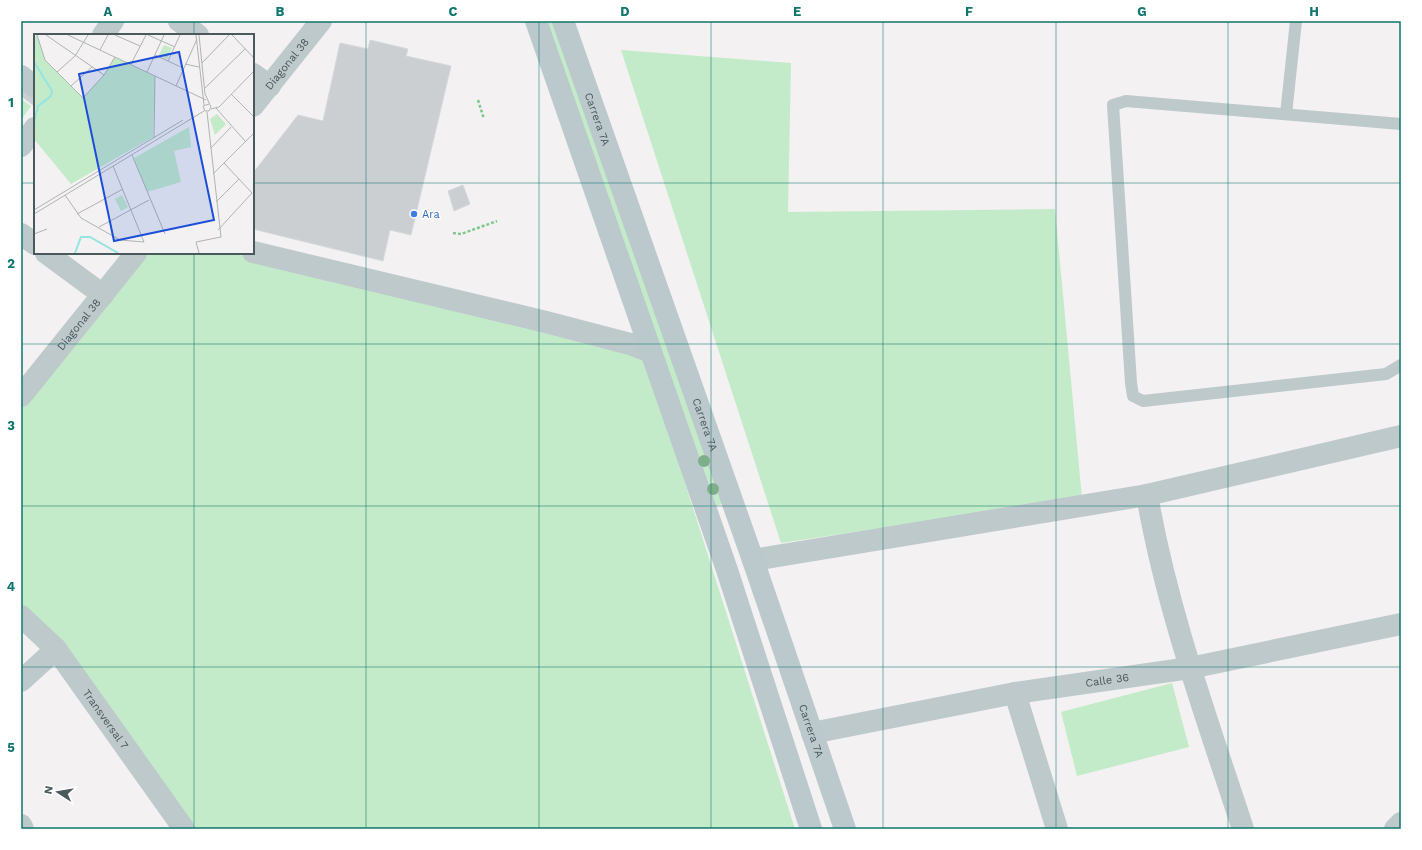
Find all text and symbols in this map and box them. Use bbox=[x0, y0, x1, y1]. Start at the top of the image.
text: A bbox=[104, 4, 113, 19]
text: B bbox=[276, 4, 285, 19]
text: C bbox=[449, 4, 458, 19]
text: D bbox=[620, 4, 630, 19]
text: E bbox=[793, 4, 801, 19]
text: F bbox=[965, 4, 973, 19]
text: G bbox=[1137, 4, 1147, 19]
text: H bbox=[1309, 4, 1319, 19]
inset map bbox=[34, 34, 254, 254]
street label: Diagonal 38 bbox=[262, 35, 311, 92]
street label: Carrera 7A bbox=[582, 91, 613, 147]
text: 1 bbox=[8, 95, 14, 110]
place label: Ara bbox=[422, 208, 440, 221]
marker: Ara bbox=[409, 209, 419, 219]
text: 2 bbox=[7, 256, 15, 271]
street label: Diagonal 38 bbox=[54, 296, 103, 353]
street label: Carrera 7A bbox=[690, 396, 721, 453]
text: 3 bbox=[7, 418, 15, 433]
text: 4 bbox=[7, 579, 16, 594]
street label: Calle 36 bbox=[1085, 670, 1130, 689]
street label: Transversal 7 bbox=[80, 687, 131, 751]
street label: Carrera 7A bbox=[796, 702, 827, 759]
text: 5 bbox=[7, 740, 15, 755]
north arrow bbox=[38, 772, 78, 812]
text: N bbox=[42, 785, 56, 795]

